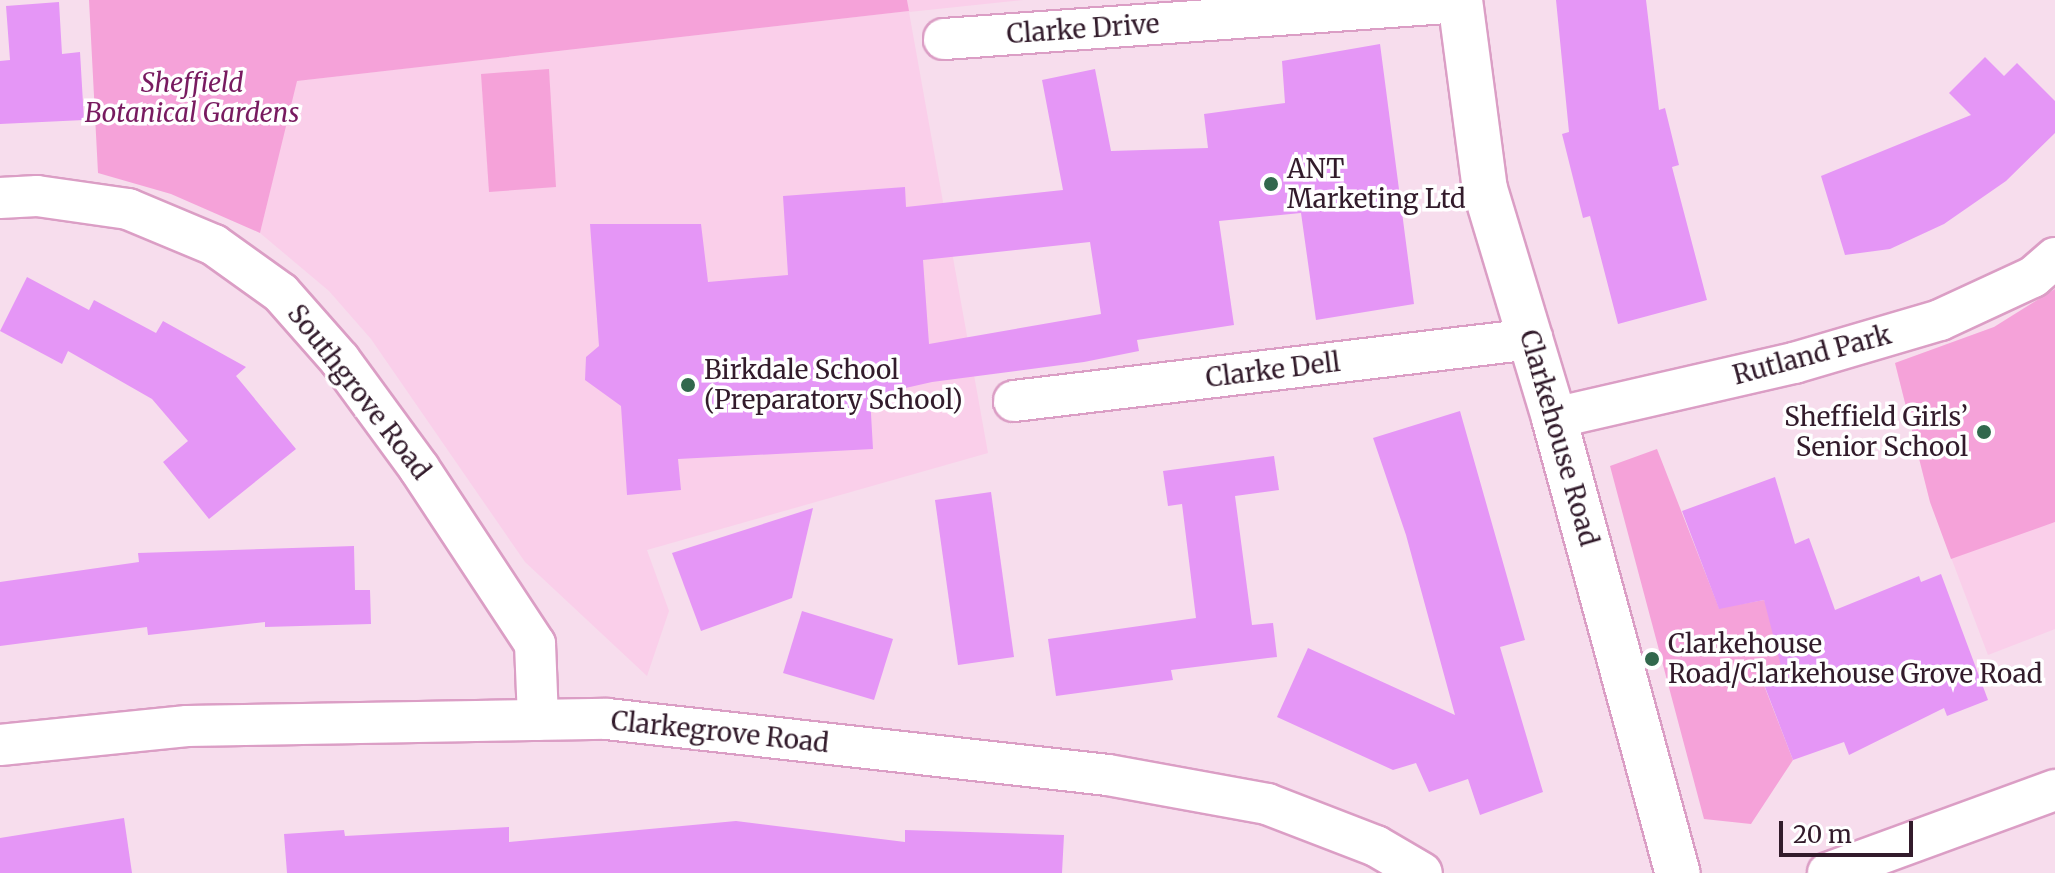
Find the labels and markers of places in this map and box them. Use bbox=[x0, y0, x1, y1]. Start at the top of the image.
place label: ANT Marketing Ltd bbox=[1287, 153, 1466, 214]
marker: ANT Marketing Ltd bbox=[1262, 175, 1280, 193]
place label: Birkdale School (Preparatory School) bbox=[704, 354, 963, 416]
marker: Birkdale School (Preparatory School) bbox=[679, 376, 697, 394]
place label: Sheffield Girls’ Senior School bbox=[1784, 401, 1968, 462]
marker: Sheffield Girls’ Senior School bbox=[1975, 423, 1993, 441]
place label: Clarkehouse Road/Clarkehouse Grove Road bbox=[1668, 628, 2042, 690]
marker: Clarkehouse Road/Clarkehouse Grove Road bbox=[1643, 650, 1661, 668]

